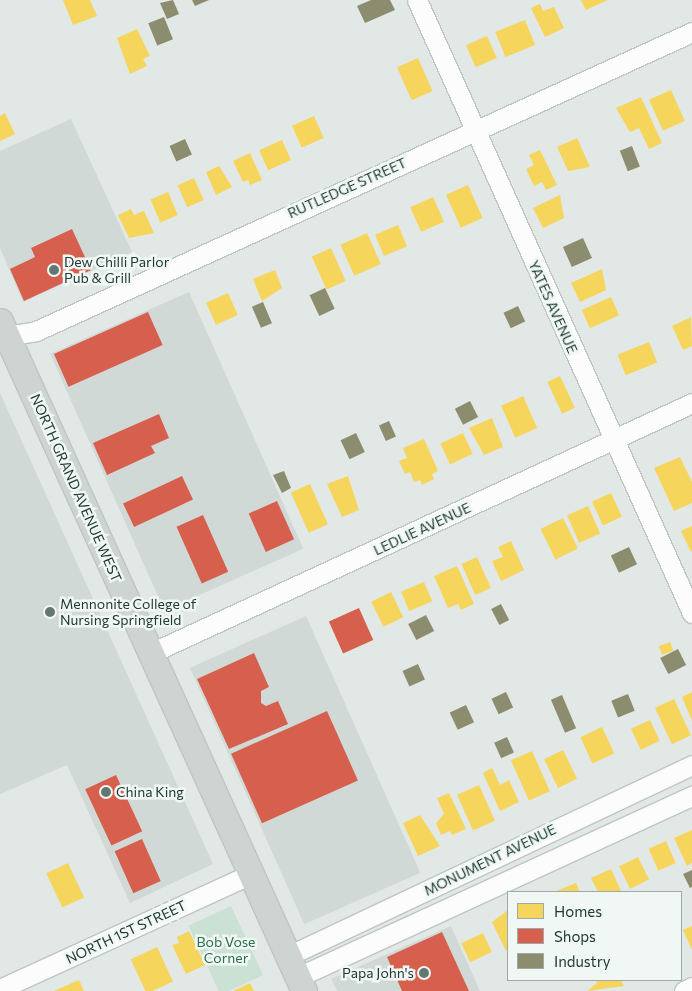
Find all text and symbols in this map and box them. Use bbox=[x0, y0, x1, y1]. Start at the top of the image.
street label: RUTLEDGE STREET bbox=[285, 154, 409, 222]
place label: Dew Chilli Parlor Pub & Grill bbox=[64, 254, 169, 286]
street label: YATES AVENUE bbox=[525, 258, 581, 356]
marker: Dew Chilli Parlor Pub & Grill bbox=[48, 264, 60, 276]
street label: NORTH GRAND AVENUE WEST bbox=[27, 391, 125, 585]
street label: LEDLIE AVENUE bbox=[371, 499, 473, 559]
place label: Mennonite College of Nursing Springfield bbox=[60, 596, 196, 628]
marker: Mennonite College of Nursing Springfield bbox=[44, 606, 56, 618]
place label: China King bbox=[116, 784, 184, 800]
marker: China King bbox=[100, 786, 112, 798]
street label: MONUMENT AVENUE bbox=[421, 821, 559, 899]
legend bbox=[507, 891, 682, 981]
street label: NORTH 1ST STREET bbox=[63, 897, 189, 967]
text: Homes bbox=[554, 902, 602, 920]
text: Shops bbox=[554, 927, 596, 945]
park label: Bob Vose Corner bbox=[197, 934, 255, 966]
text: Industry bbox=[554, 952, 611, 970]
place label: Papa John's bbox=[342, 965, 414, 981]
marker: Papa John's bbox=[418, 967, 430, 979]

